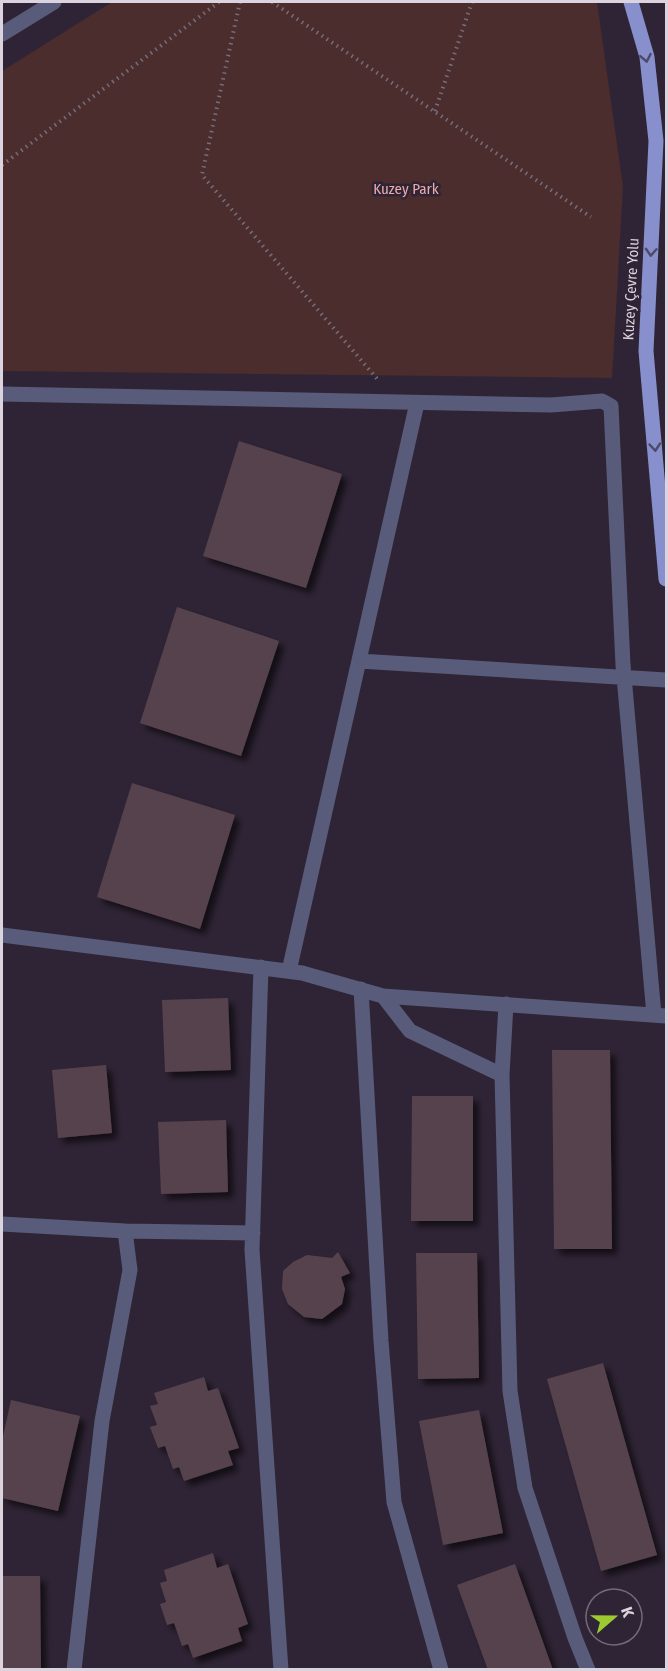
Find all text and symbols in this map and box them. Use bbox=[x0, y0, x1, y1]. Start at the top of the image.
one-way arrow bbox=[639, 53, 652, 63]
park label: Kuzey Park bbox=[373, 180, 439, 198]
street label: Kuzey Çevre Yolu bbox=[619, 237, 643, 341]
one-way arrow bbox=[644, 248, 657, 257]
one-way arrow bbox=[648, 442, 661, 451]
north arrow bbox=[584, 1587, 644, 1647]
text: K bbox=[617, 1604, 638, 1620]

